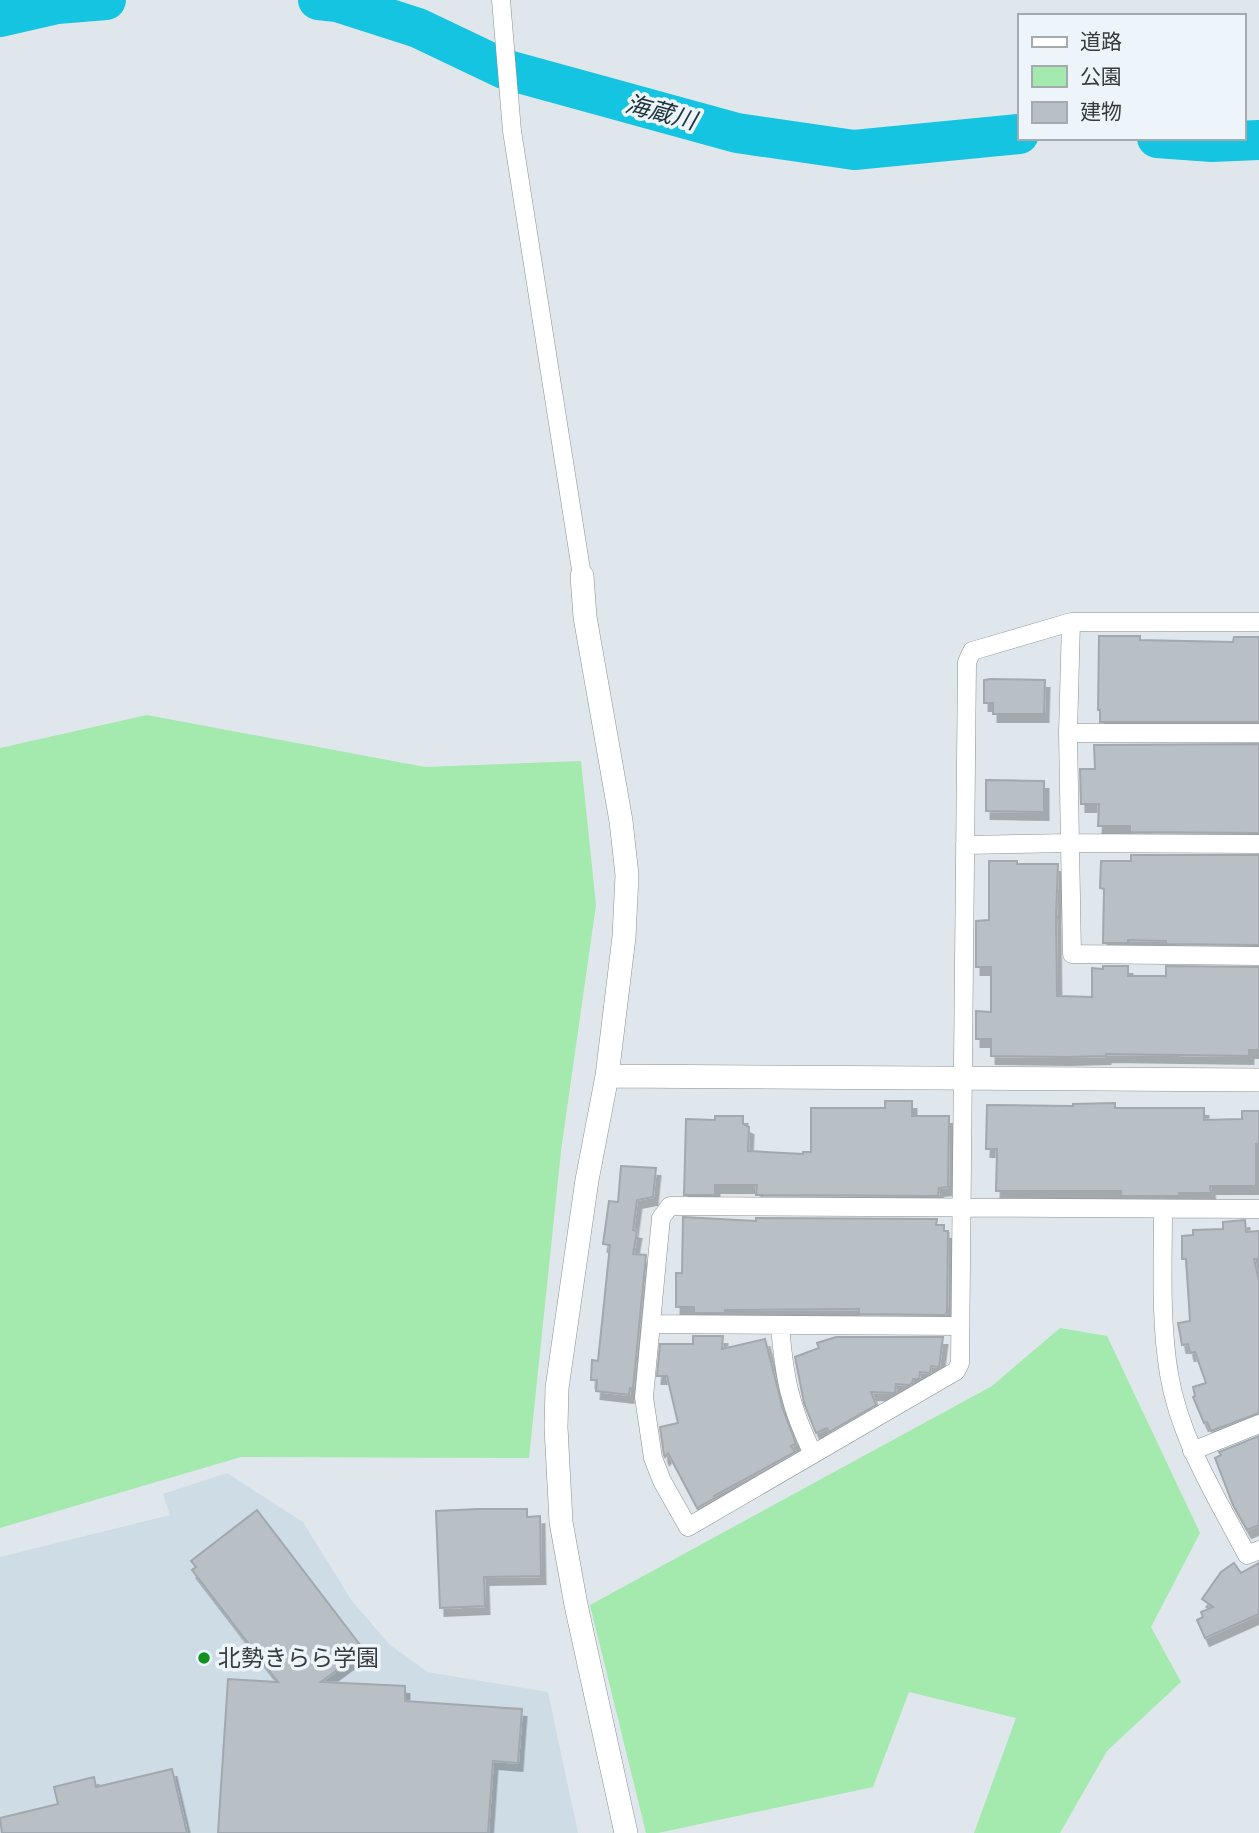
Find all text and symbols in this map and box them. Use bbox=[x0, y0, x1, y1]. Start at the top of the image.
legend bbox=[1018, 14, 1245, 140]
text: 道路 bbox=[1080, 29, 1122, 55]
text: 公園 bbox=[1080, 64, 1122, 90]
water label: 海蔵川 bbox=[622, 89, 702, 136]
text: 建物 bbox=[1080, 99, 1122, 125]
place label: 北勢きらら学園 bbox=[218, 1644, 379, 1672]
marker: 北勢きらら学園 bbox=[196, 1650, 212, 1666]

